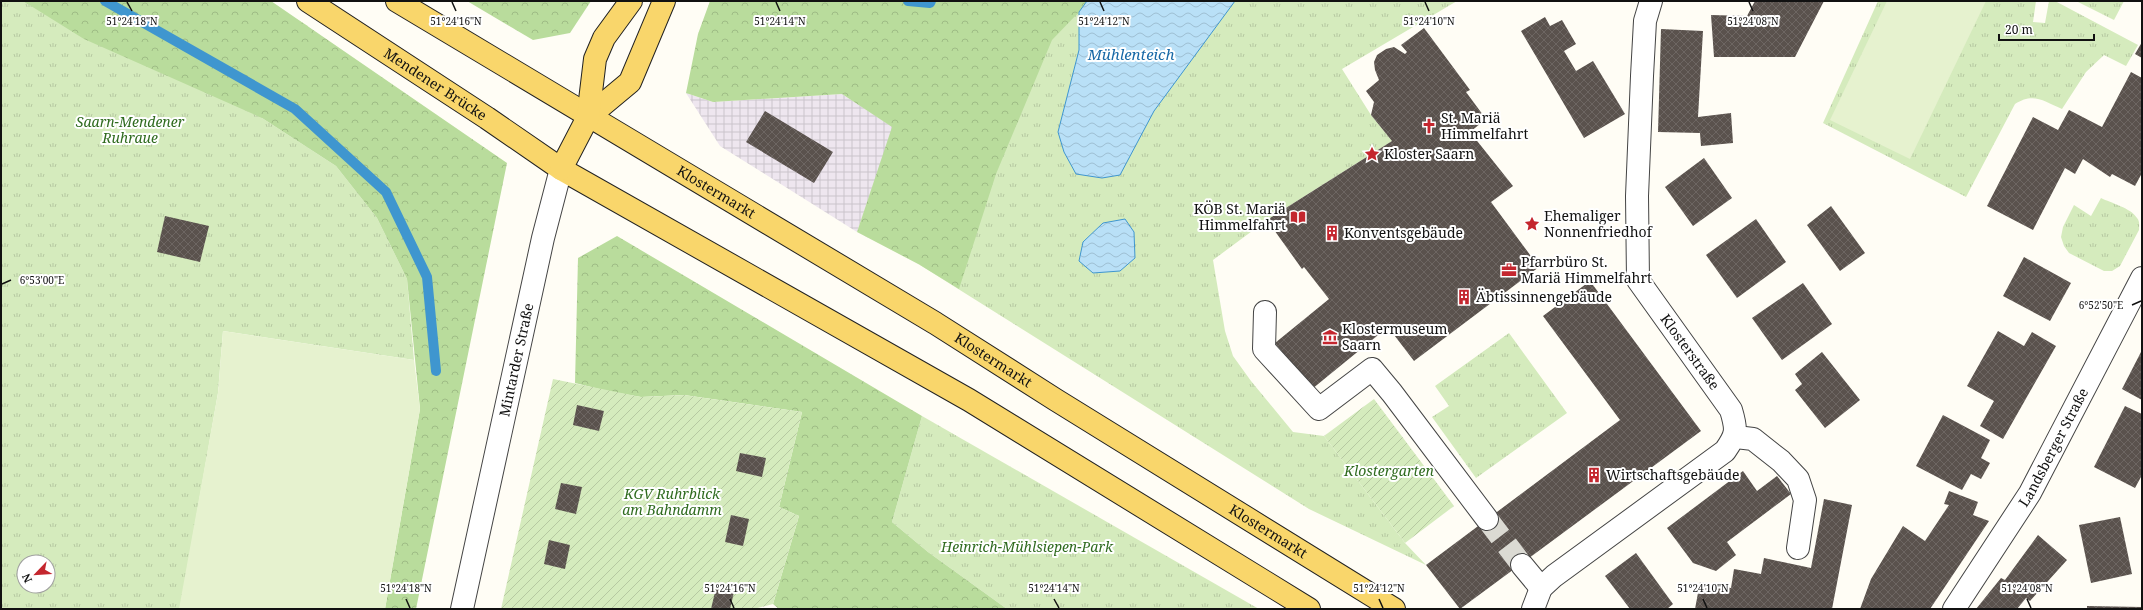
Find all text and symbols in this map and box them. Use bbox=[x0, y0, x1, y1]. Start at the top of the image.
text: 51°24'18"N bbox=[106, 14, 158, 28]
text: 51°24'16"N bbox=[430, 14, 482, 28]
text: 51°24'14"N bbox=[754, 14, 806, 28]
text: 51°24'12"N bbox=[1078, 14, 1130, 28]
text: 51°24'10"N bbox=[1403, 14, 1455, 28]
text: 51°24'08"N bbox=[1727, 14, 1779, 28]
scale bar bbox=[1999, 16, 2094, 42]
text: 20 m bbox=[2005, 21, 2033, 38]
street label: Mendener Brücke bbox=[380, 43, 491, 124]
water label: Mühlenteich bbox=[1087, 44, 1174, 64]
place label: St. Mariä Himmelfahrt bbox=[1441, 108, 1528, 143]
park label: Saarn-Mendener Ruhraue bbox=[76, 112, 185, 147]
church icon: St. Mariä Himmelfahrt bbox=[1420, 117, 1438, 135]
place label: Kloster Saarn bbox=[1384, 144, 1474, 163]
place icon: Kloster Saarn bbox=[1363, 145, 1381, 163]
street label: Klostermarkt bbox=[674, 161, 759, 223]
place label: KÖB St. Mariä Himmelfahrt bbox=[1194, 199, 1286, 234]
place label: Ehemaliger Nonnenfriedhof bbox=[1544, 206, 1654, 241]
library icon: KÖB St. Mariä Himmelfahrt bbox=[1289, 208, 1307, 226]
place icon: Ehemaliger Nonnenfriedhof bbox=[1523, 215, 1541, 233]
place label: Konventsgebäude bbox=[1344, 223, 1463, 242]
building icon: Konventsgebäude bbox=[1323, 224, 1341, 242]
place label: Pfarrbüro St. Mariä Himmelfahrt bbox=[1521, 252, 1652, 287]
office icon: Pfarrbüro St. Mariä Himmelfahrt bbox=[1500, 261, 1518, 279]
text: 6°53'00"E bbox=[20, 273, 64, 287]
place label: Äbtissinnengebäude bbox=[1476, 287, 1612, 306]
building icon: Äbtissinnengebäude bbox=[1455, 288, 1473, 306]
text: 6°52'50"E bbox=[2079, 298, 2123, 312]
street label: Mintarder Straße bbox=[494, 301, 538, 418]
street label: Klosterstraße bbox=[1656, 310, 1724, 394]
place label: Klostermuseum Saarn bbox=[1342, 319, 1448, 354]
street label: Klostermarkt bbox=[951, 328, 1036, 391]
museum icon: Klostermuseum Saarn bbox=[1321, 328, 1339, 346]
street label: Landsberger Straße bbox=[2014, 384, 2092, 510]
park label: Klostergarten bbox=[1343, 461, 1435, 480]
place label: Wirtschaftsgebäude bbox=[1606, 465, 1740, 484]
building icon: Wirtschaftsgebäude bbox=[1585, 466, 1603, 484]
park label: KGV Ruhrblick am Bahndamm bbox=[622, 484, 722, 519]
street label: Klostermarkt bbox=[1226, 499, 1311, 562]
park label: Heinrich-Mühlsiepen-Park bbox=[940, 537, 1114, 556]
north arrow bbox=[16, 554, 56, 594]
text: N bbox=[18, 571, 35, 586]
text: 51°24'18"N bbox=[380, 581, 432, 595]
text: 51°24'16"N bbox=[704, 581, 756, 595]
text: 51°24'14"N bbox=[1028, 581, 1080, 595]
text: 51°24'12"N bbox=[1353, 581, 1405, 595]
text: 51°24'10"N bbox=[1677, 581, 1729, 595]
text: 51°24'08"N bbox=[2001, 581, 2053, 595]

